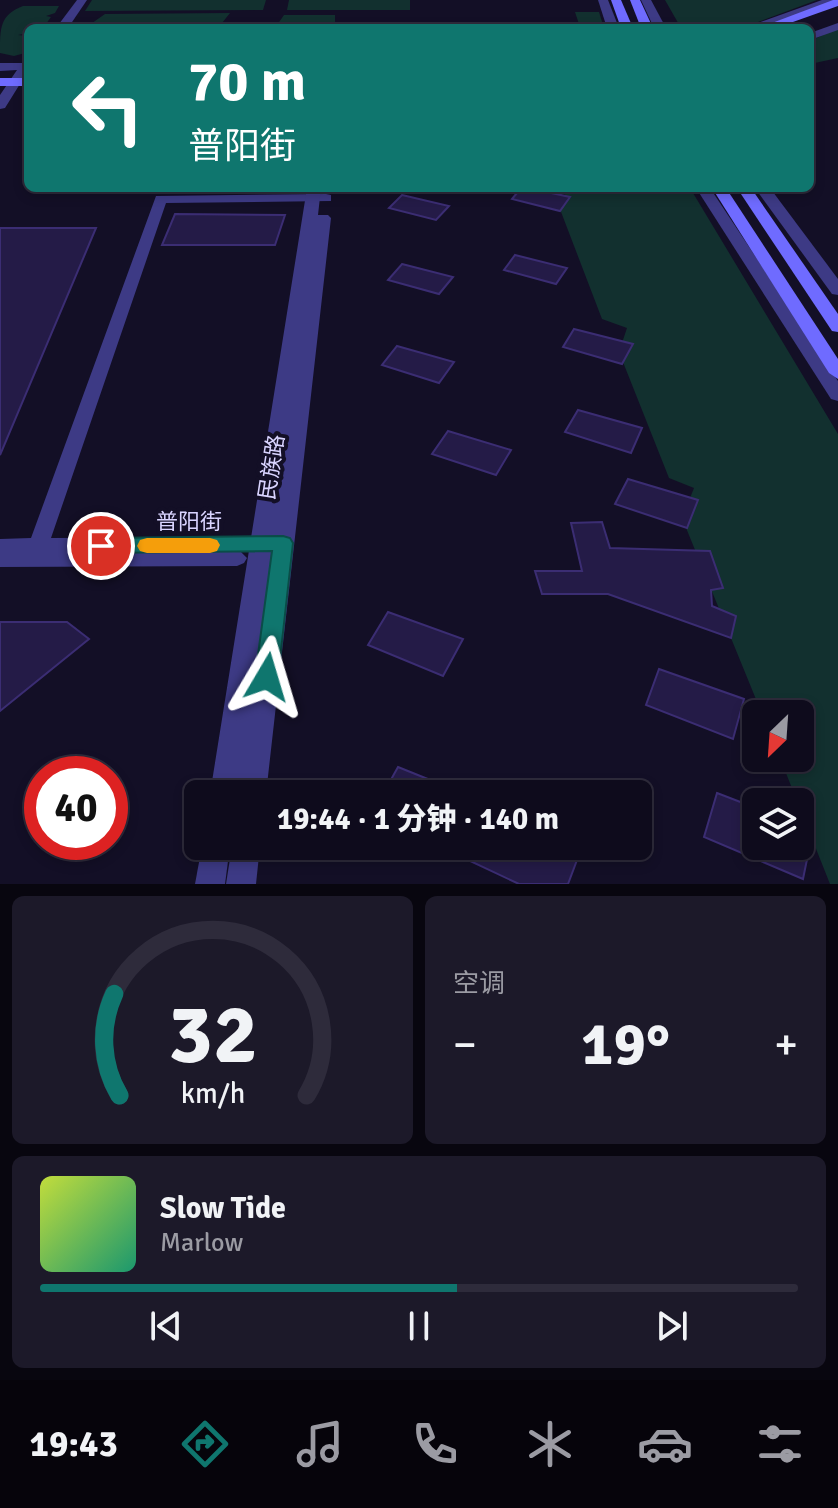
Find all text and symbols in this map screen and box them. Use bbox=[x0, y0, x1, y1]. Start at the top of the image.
text: 70 m bbox=[188, 47, 306, 116]
icon: left bbox=[56, 56, 160, 160]
text: 普阳街 bbox=[188, 124, 296, 169]
street label: 民族路 bbox=[253, 432, 290, 502]
street label: 普阳街 bbox=[156, 508, 222, 535]
pin bbox=[67, 512, 135, 580]
icon: arrive bbox=[79, 524, 123, 568]
position arrow bbox=[225, 635, 309, 719]
north arrow bbox=[742, 700, 814, 772]
map controls bbox=[742, 700, 814, 860]
speed limit sign: 40 bbox=[24, 756, 128, 860]
button: layers bbox=[742, 788, 814, 860]
text: 19:44 · 1 分钟 · 140 m bbox=[277, 801, 559, 838]
text: 空调 bbox=[453, 968, 505, 1000]
text: 32 bbox=[168, 984, 257, 1086]
text: 19° bbox=[581, 1008, 670, 1082]
text: − bbox=[453, 1018, 477, 1072]
text: + bbox=[774, 1018, 798, 1072]
text: km/h bbox=[180, 1076, 245, 1111]
text: Slow Tide bbox=[160, 1190, 286, 1227]
text: Marlow bbox=[160, 1227, 243, 1259]
icon: previous bbox=[144, 1304, 188, 1348]
icon: pause bbox=[397, 1304, 441, 1348]
icon: next bbox=[650, 1304, 694, 1348]
icon: directions bbox=[177, 1416, 233, 1472]
icon: music bbox=[292, 1416, 348, 1472]
icon: phone bbox=[407, 1416, 463, 1472]
icon: climate bbox=[522, 1416, 578, 1472]
icon: car bbox=[637, 1416, 693, 1472]
icon: filters bbox=[752, 1416, 808, 1472]
text: 19:43 bbox=[30, 1422, 118, 1467]

